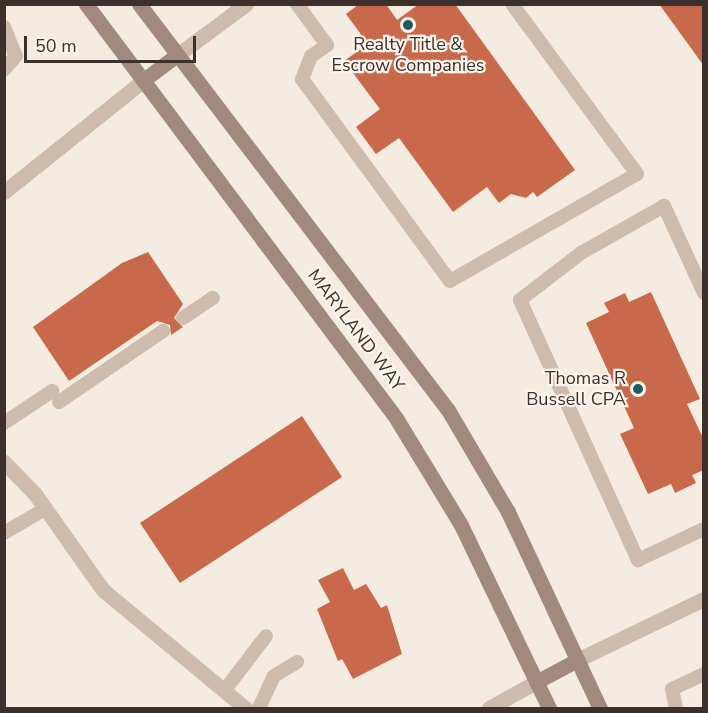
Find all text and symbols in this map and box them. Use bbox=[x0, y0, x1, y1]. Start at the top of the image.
marker: Realty Title & Escrow Companies bbox=[401, 18, 415, 32]
scale bar bbox=[27, 24, 200, 62]
text: 50 m bbox=[35, 34, 77, 58]
place label: Realty Title & Escrow Companies bbox=[332, 34, 484, 76]
street label: MARYLAND WAY bbox=[303, 265, 409, 395]
place label: Thomas R Bussell CPA bbox=[526, 368, 626, 410]
marker: Thomas R Bussell CPA bbox=[631, 382, 645, 396]

